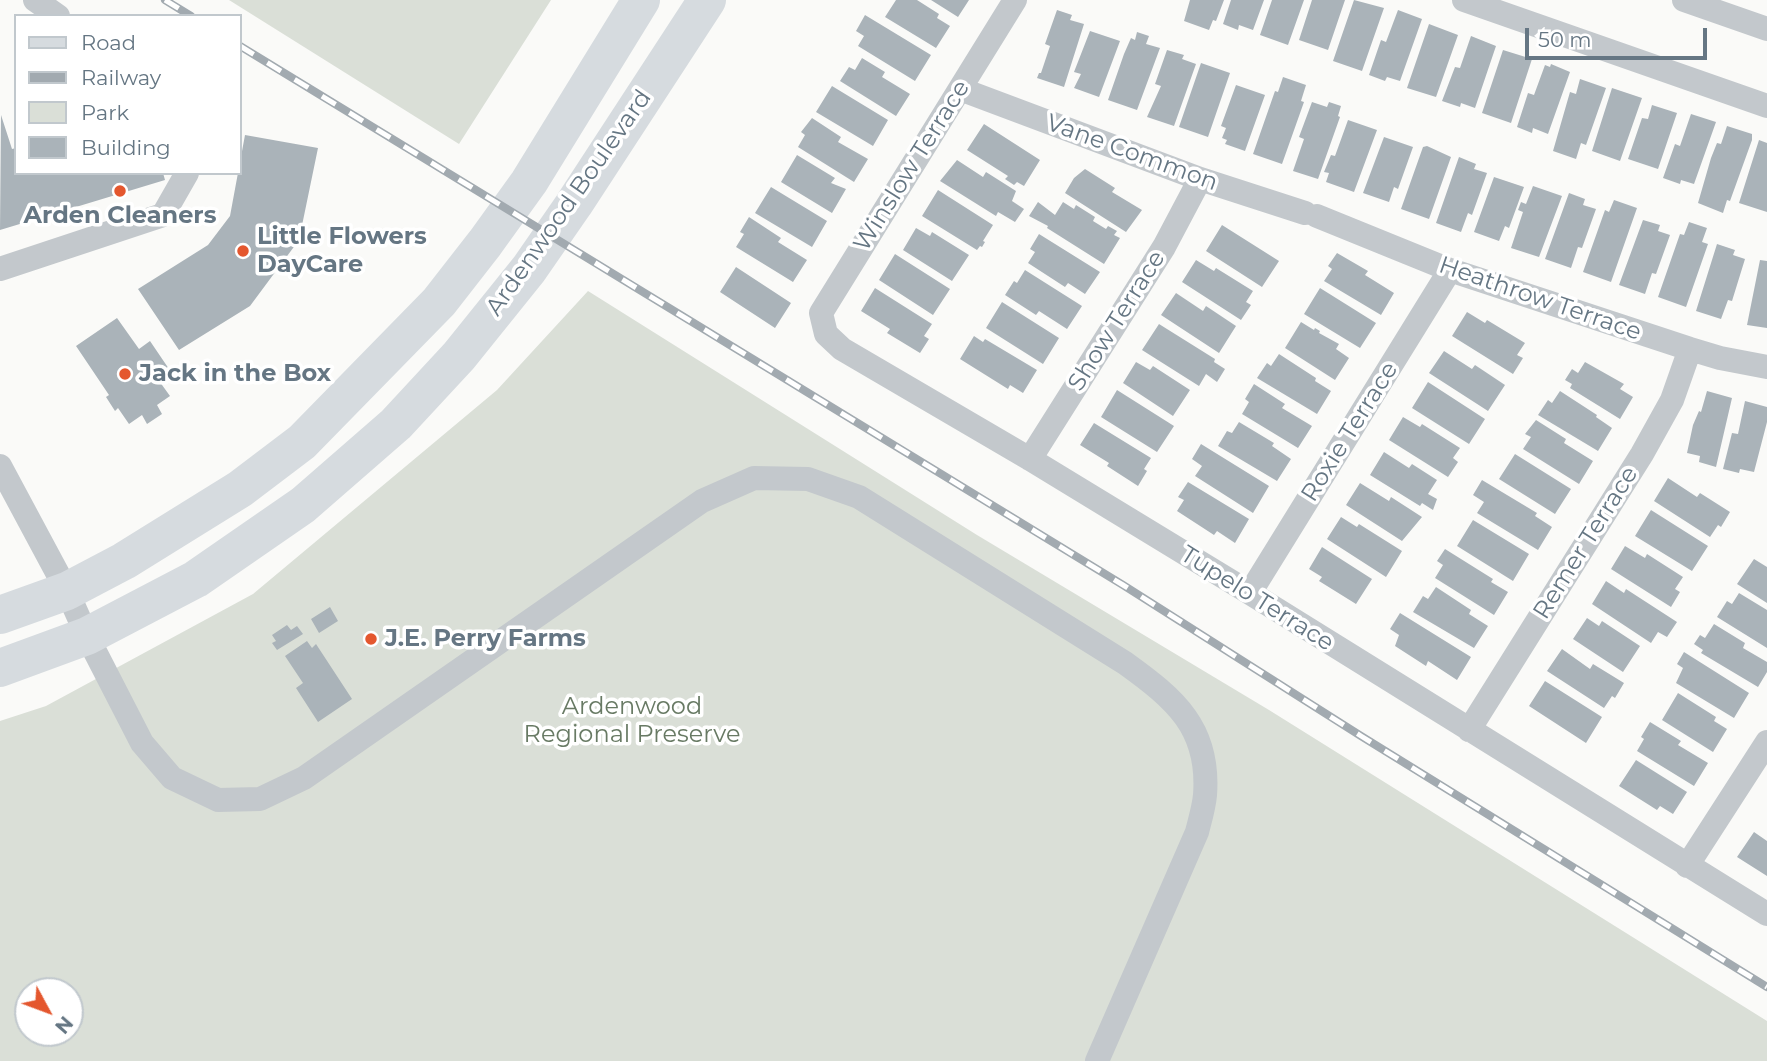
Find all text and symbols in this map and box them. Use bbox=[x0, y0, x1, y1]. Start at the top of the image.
legend bbox=[14, 14, 242, 175]
scale bar bbox=[1529, 14, 1711, 58]
text: 50 m bbox=[1538, 27, 1592, 52]
text: Road bbox=[81, 30, 136, 55]
text: Railway bbox=[81, 65, 161, 90]
street label: Winslow Terrace bbox=[848, 75, 976, 257]
street label: Ardenwood Boulevard bbox=[480, 85, 658, 321]
text: Park bbox=[81, 100, 129, 125]
street label: Vane Common bbox=[1042, 109, 1222, 197]
text: Building bbox=[81, 135, 171, 160]
marker: Arden Cleaners bbox=[112, 183, 128, 199]
place label: Arden Cleaners bbox=[24, 202, 216, 230]
place label: Little Flowers DayCare bbox=[257, 223, 427, 279]
marker: Little Flowers DayCare bbox=[235, 243, 251, 259]
street label: Show Terrace bbox=[1062, 246, 1172, 396]
street label: Heathrow Terrace bbox=[1435, 251, 1645, 347]
street label: Roxie Terrace bbox=[1296, 357, 1404, 507]
place label: Jack in the Box bbox=[139, 360, 331, 388]
marker: Jack in the Box bbox=[117, 366, 133, 382]
street label: Remer Terrace bbox=[1527, 461, 1645, 625]
street label: Tupelo Terrace bbox=[1175, 540, 1339, 658]
place label: J.E. Perry Farms bbox=[385, 625, 586, 653]
marker: J.E. Perry Farms bbox=[363, 631, 379, 647]
park label: Ardenwood Regional Preserve bbox=[524, 693, 740, 749]
north arrow bbox=[14, 977, 84, 1047]
text: N bbox=[50, 1011, 77, 1038]

